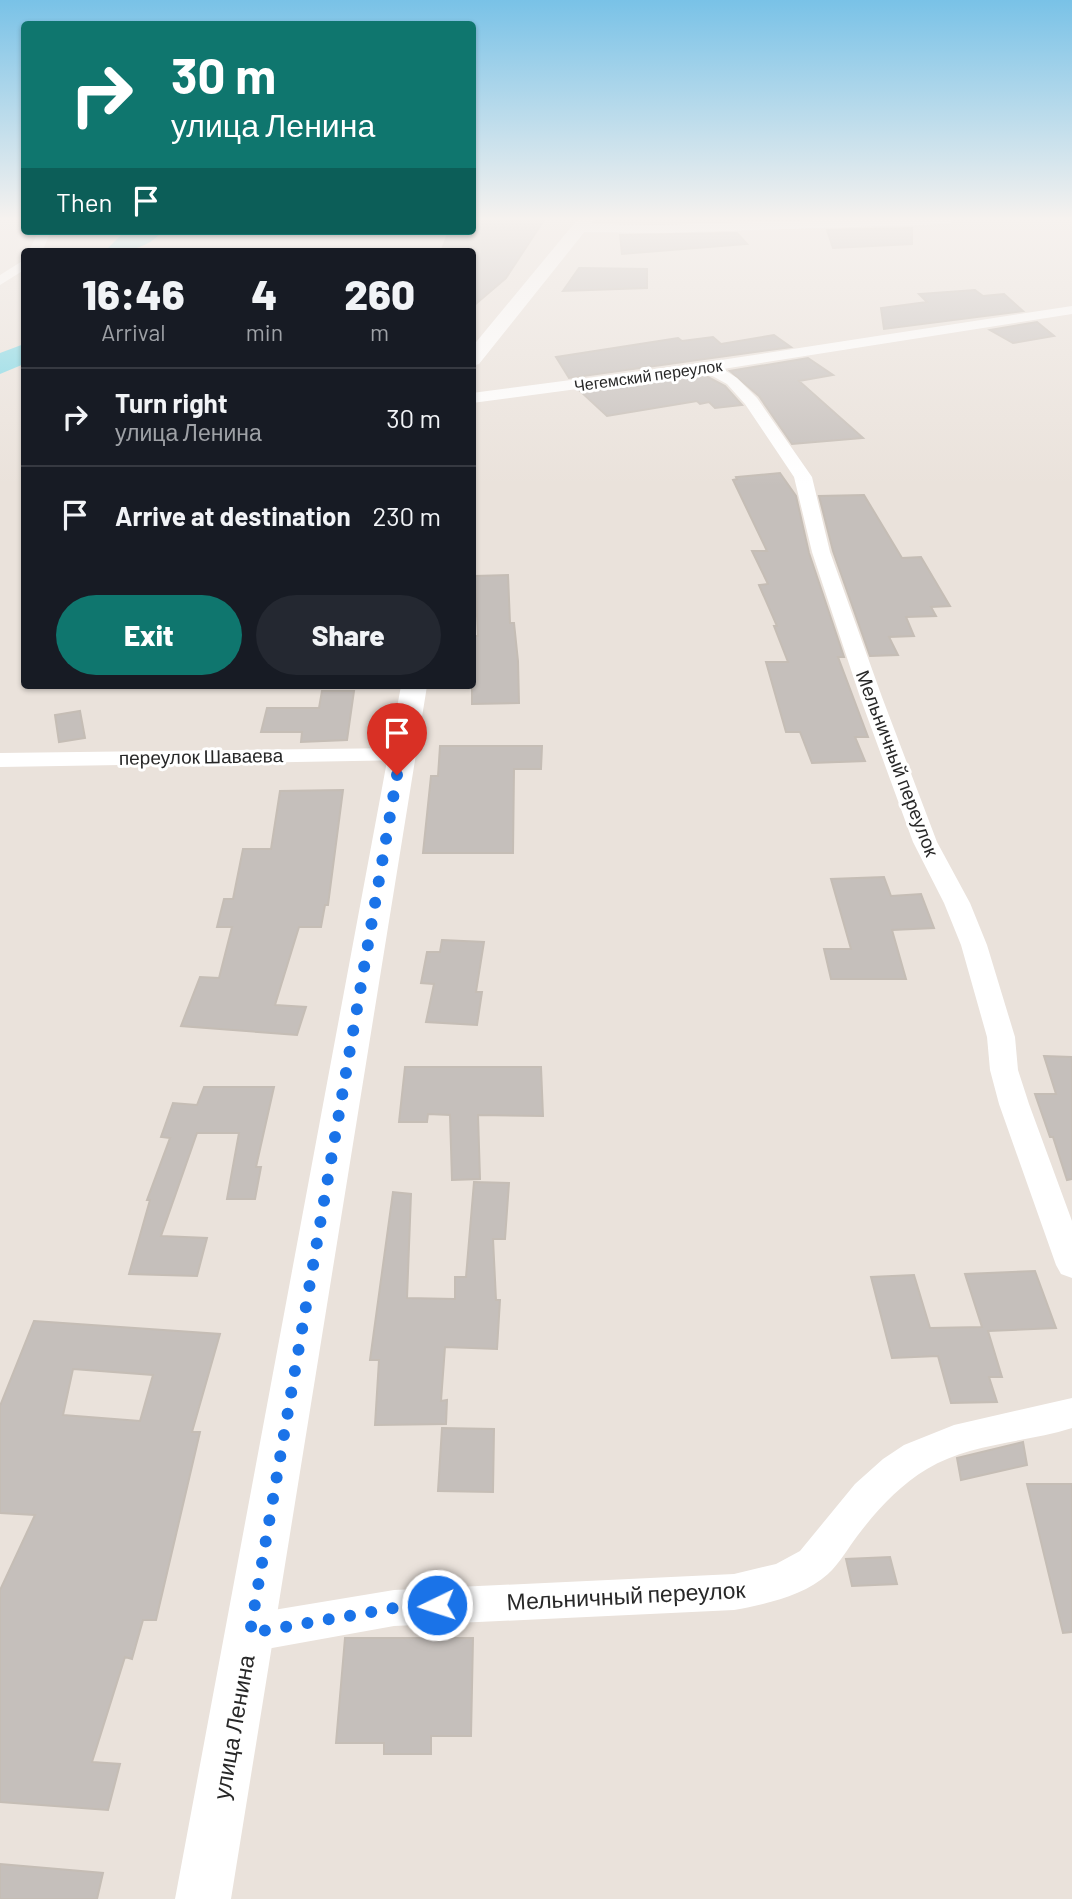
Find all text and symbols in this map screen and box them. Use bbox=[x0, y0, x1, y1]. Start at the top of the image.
text: 30 m bbox=[171, 45, 276, 104]
icon: right bbox=[56, 49, 147, 140]
text: улица Ленина bbox=[171, 105, 375, 143]
icon: arrive bbox=[127, 182, 165, 220]
text: Then bbox=[56, 186, 113, 217]
text: 16:46 bbox=[82, 268, 185, 318]
text: 4 bbox=[251, 268, 278, 318]
text: 260 bbox=[344, 268, 415, 318]
text: Arrival bbox=[101, 318, 166, 346]
text: min bbox=[246, 318, 283, 346]
text: m bbox=[370, 318, 389, 346]
street label: Чегемский переулок bbox=[573, 355, 724, 395]
text: Turn right bbox=[115, 387, 228, 418]
icon: right bbox=[56, 398, 94, 436]
text: 30 m bbox=[386, 402, 441, 433]
text: улица Ленина bbox=[115, 418, 262, 446]
icon: arrive bbox=[56, 496, 94, 534]
text: Arrive at destination bbox=[115, 500, 351, 531]
text: 230 m bbox=[372, 500, 441, 531]
button: Exit bbox=[56, 595, 242, 675]
button: Share bbox=[256, 595, 441, 675]
street label: Мельничный переулок bbox=[852, 667, 944, 860]
pin bbox=[367, 703, 427, 775]
icon: arrive bbox=[378, 714, 416, 752]
street label: переулок Шаваева bbox=[119, 743, 284, 769]
position arrow bbox=[400, 1568, 474, 1642]
street label: Мельничный переулок bbox=[506, 1575, 747, 1615]
street label: улица Ленина bbox=[206, 1652, 260, 1802]

